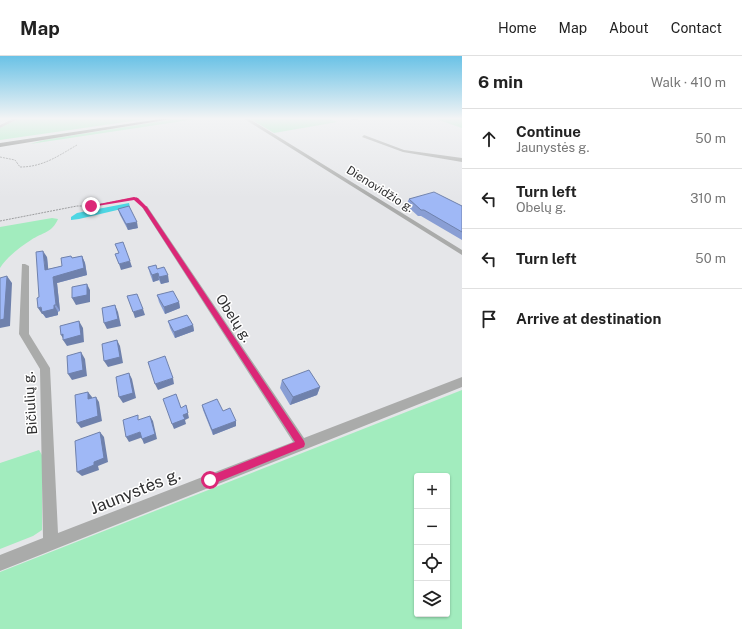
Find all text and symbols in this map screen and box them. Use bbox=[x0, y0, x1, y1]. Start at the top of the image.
text: Map bbox=[20, 17, 60, 39]
text: Home bbox=[498, 20, 537, 36]
text: Map bbox=[559, 20, 587, 36]
text: About bbox=[609, 20, 649, 36]
text: Contact bbox=[671, 20, 722, 36]
text: 6 min bbox=[478, 72, 523, 92]
text: Walk · 410 m bbox=[651, 75, 726, 90]
text: Continue bbox=[516, 123, 581, 140]
icon: ahead bbox=[478, 128, 500, 150]
text: 50 m bbox=[695, 131, 726, 146]
text: Jaunystės g. bbox=[516, 140, 589, 155]
street label: Dienovidžio g. bbox=[344, 163, 416, 215]
text: Turn left bbox=[516, 183, 577, 200]
icon: left bbox=[478, 188, 500, 210]
text: 310 m bbox=[690, 191, 726, 206]
route end bbox=[82, 197, 100, 215]
text: Obelų g. bbox=[516, 200, 566, 215]
icon: left bbox=[478, 248, 500, 270]
text: Turn left bbox=[516, 250, 577, 267]
text: 50 m bbox=[695, 251, 726, 266]
street label: Obelų g. bbox=[213, 291, 255, 345]
icon: arrive bbox=[478, 308, 500, 330]
text: Arrive at destination bbox=[516, 310, 661, 327]
street label: Bičiulių g. bbox=[20, 371, 40, 435]
street label: Jaunystės g. bbox=[87, 464, 183, 518]
route start bbox=[201, 471, 219, 489]
map controls bbox=[414, 473, 450, 617]
button: + bbox=[414, 473, 450, 509]
button: − bbox=[414, 509, 450, 545]
button: locate bbox=[414, 545, 450, 581]
button: layers bbox=[414, 581, 450, 617]

